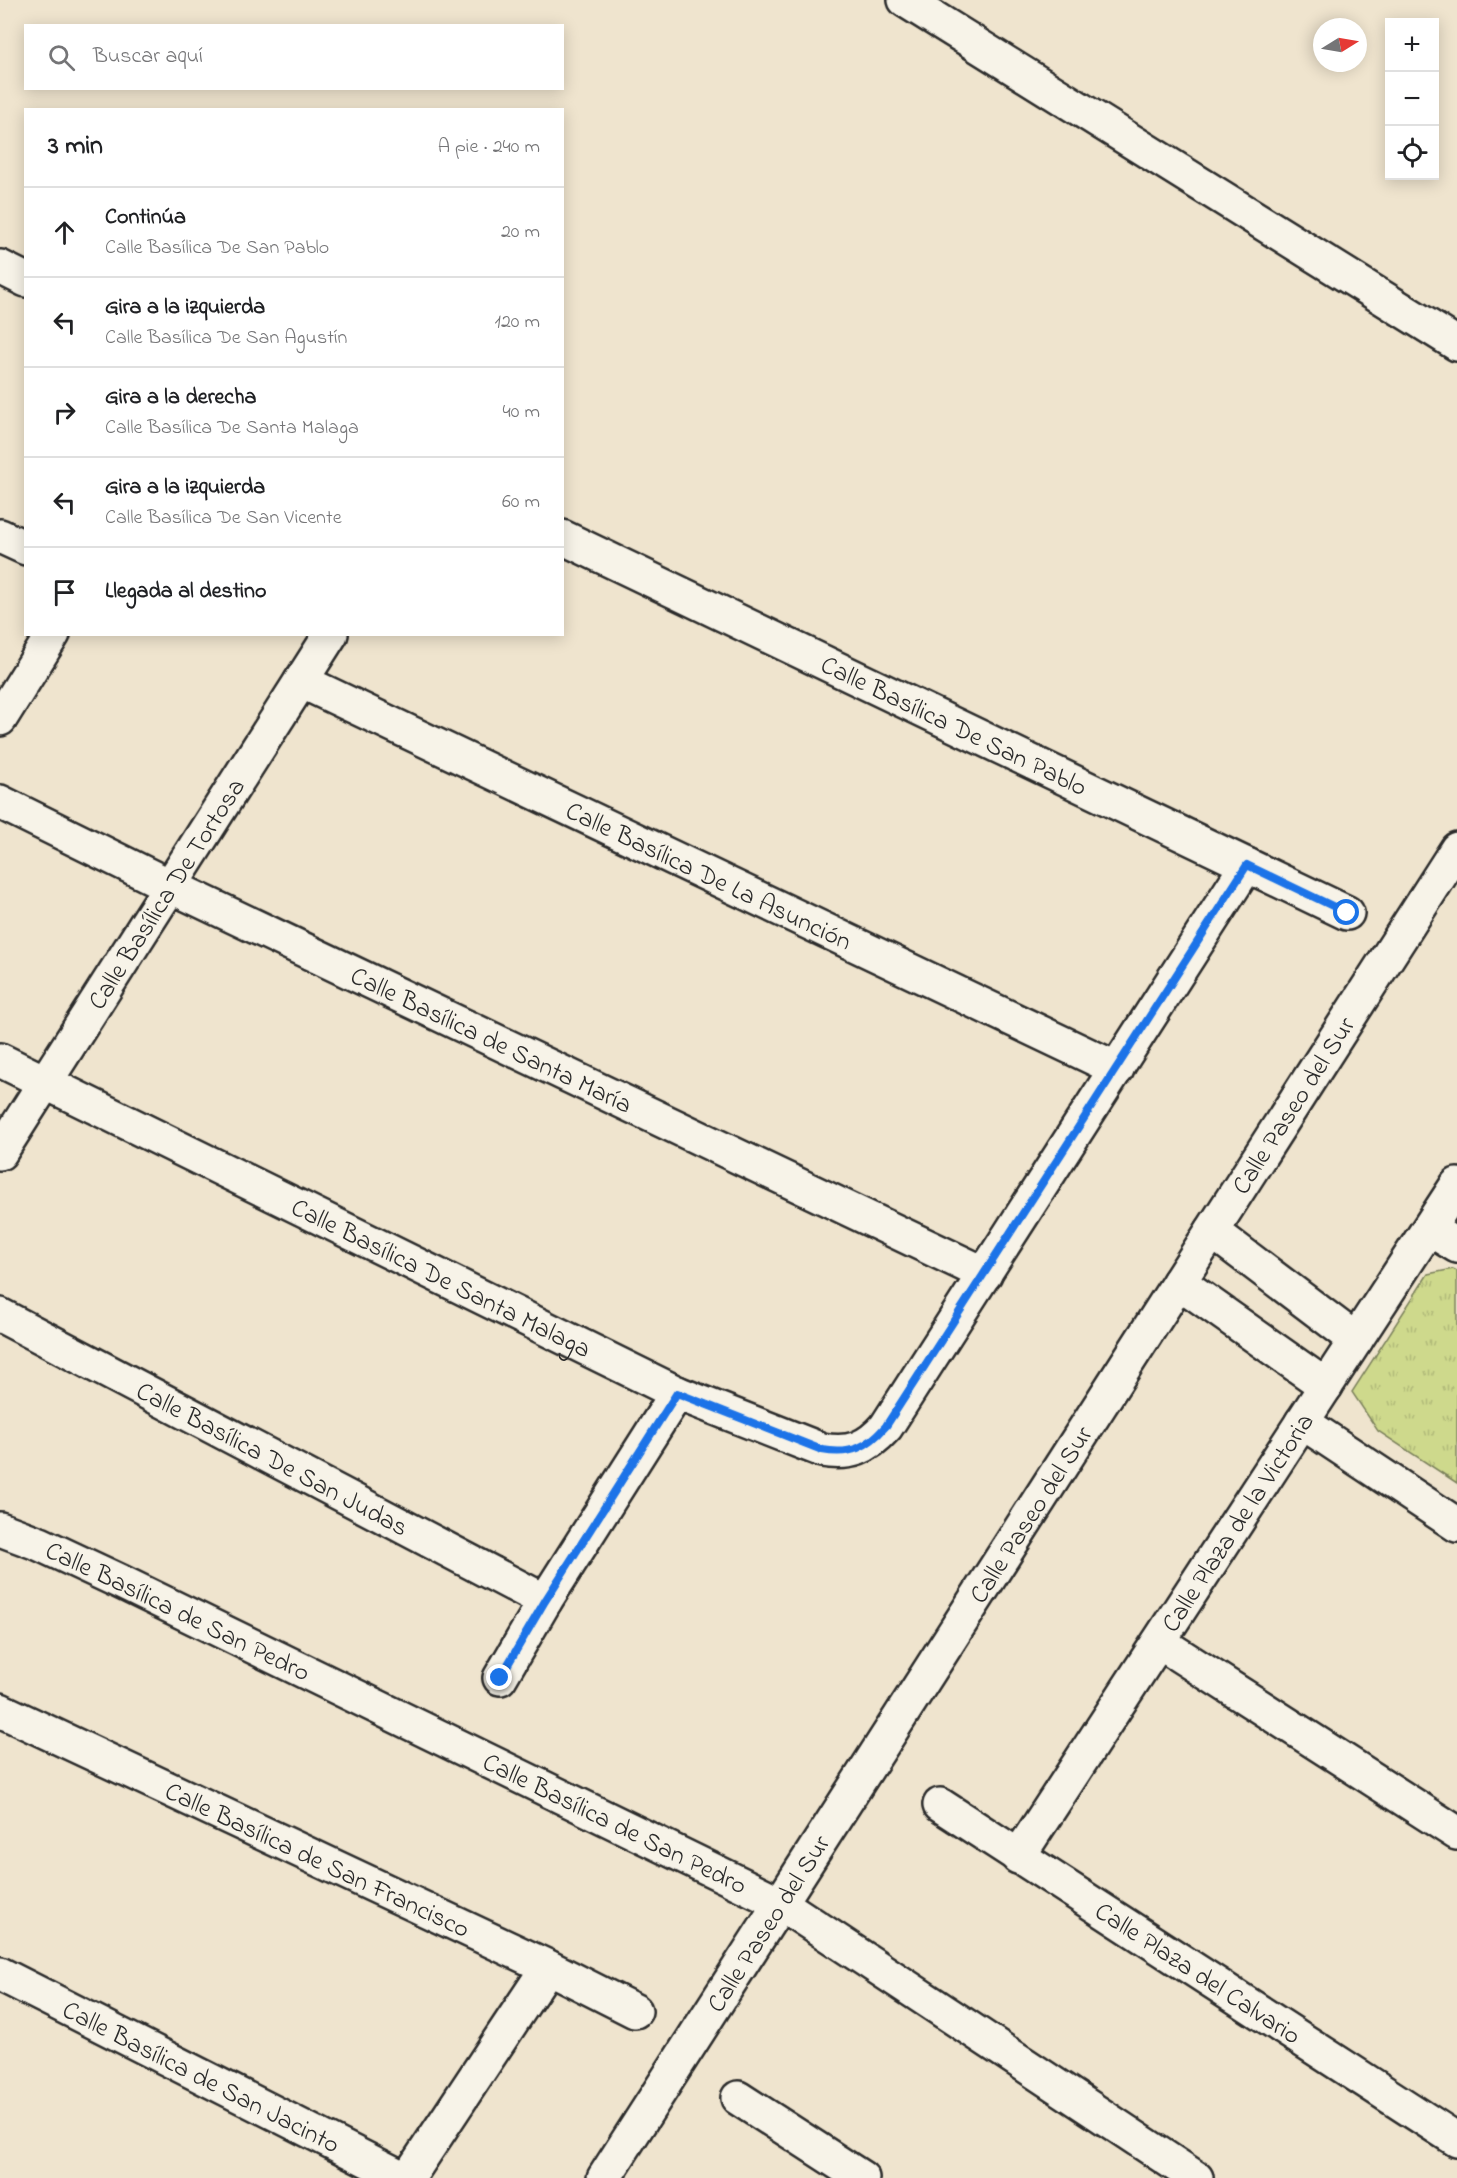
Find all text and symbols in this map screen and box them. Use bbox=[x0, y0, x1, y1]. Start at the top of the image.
north arrow bbox=[1313, 18, 1367, 72]
map controls bbox=[1385, 18, 1439, 180]
button: + bbox=[1385, 18, 1439, 72]
search box bbox=[24, 24, 564, 90]
icon: search bbox=[45, 41, 78, 74]
text: Buscar aquí bbox=[93, 41, 203, 73]
button: − bbox=[1385, 72, 1439, 126]
button: locate bbox=[1385, 126, 1439, 180]
text: 3 min bbox=[48, 128, 103, 166]
text: A pie · 240 m bbox=[438, 133, 540, 162]
text: Continúa bbox=[105, 202, 186, 234]
icon: ahead bbox=[48, 216, 81, 249]
text: 20 m bbox=[501, 218, 540, 247]
text: Calle Basílica De San Pablo bbox=[105, 234, 329, 263]
text: Gira a la izquierda bbox=[105, 292, 265, 324]
icon: left bbox=[48, 306, 81, 339]
text: 120 m bbox=[495, 308, 540, 337]
text: Calle Basílica De San Agustín bbox=[105, 324, 347, 353]
text: Gira a la derecha bbox=[105, 382, 256, 414]
icon: right bbox=[48, 396, 81, 429]
text: 40 m bbox=[503, 398, 540, 427]
text: Calle Basílica De Santa Malaga bbox=[105, 414, 359, 443]
text: Gira a la izquierda bbox=[105, 472, 265, 504]
icon: left bbox=[48, 486, 81, 519]
text: 60 m bbox=[502, 488, 540, 517]
text: Calle Basílica De San Vicente bbox=[105, 504, 342, 533]
icon: arrive bbox=[48, 576, 81, 609]
text: Llegada al destino bbox=[105, 576, 266, 608]
street label: Calle Basílica De San Pablo bbox=[813, 648, 1093, 808]
street label: Calle Basílica De Tortosa bbox=[80, 772, 256, 1018]
street label: Calle Basílica De La Asunción bbox=[559, 793, 857, 962]
route start bbox=[1333, 899, 1359, 925]
street label: Calle Basílica de Santa María bbox=[343, 959, 638, 1125]
street label: Calle Paseo del Sur bbox=[1224, 1010, 1367, 1203]
street label: Calle Basílica De Santa Malaga bbox=[284, 1190, 597, 1370]
street label: Calle Basílica De San Judas bbox=[129, 1374, 414, 1548]
street label: Calle Plaza de la Victoria bbox=[1154, 1407, 1325, 1641]
street label: Calle Paseo del Sur bbox=[962, 1419, 1104, 1612]
street label: Calle Basílica de San Pedro bbox=[38, 1533, 316, 1693]
route end bbox=[486, 1664, 512, 1690]
street label: Calle Basílica de San Pedro bbox=[475, 1745, 753, 1906]
street label: Calle Basílica de San Francisco bbox=[158, 1774, 475, 1950]
street label: Calle Paseo del Sur bbox=[699, 1828, 842, 2021]
street label: Calle Plaza del Calvario bbox=[1086, 1894, 1307, 2056]
street label: Calle Basílica de San Jacinto bbox=[55, 1993, 346, 2165]

